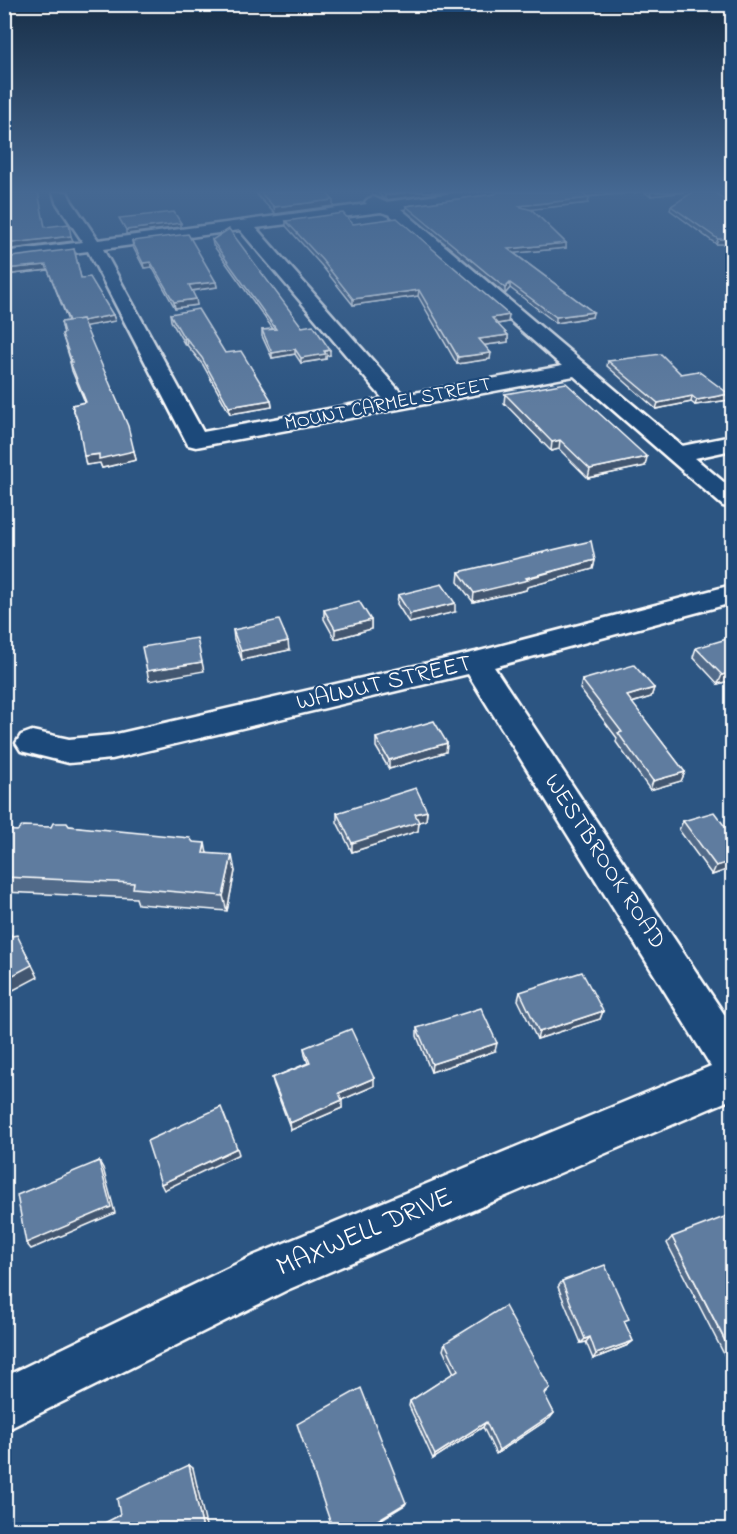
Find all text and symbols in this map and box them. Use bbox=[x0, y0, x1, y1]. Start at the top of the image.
street label: MOUNT CARMEL STREET bbox=[282, 371, 494, 439]
street label: WALNUT STREET bbox=[293, 647, 475, 721]
street label: WESTBROOK ROAD bbox=[534, 767, 674, 957]
street label: MAXWELL DRIVE bbox=[271, 1177, 459, 1289]

